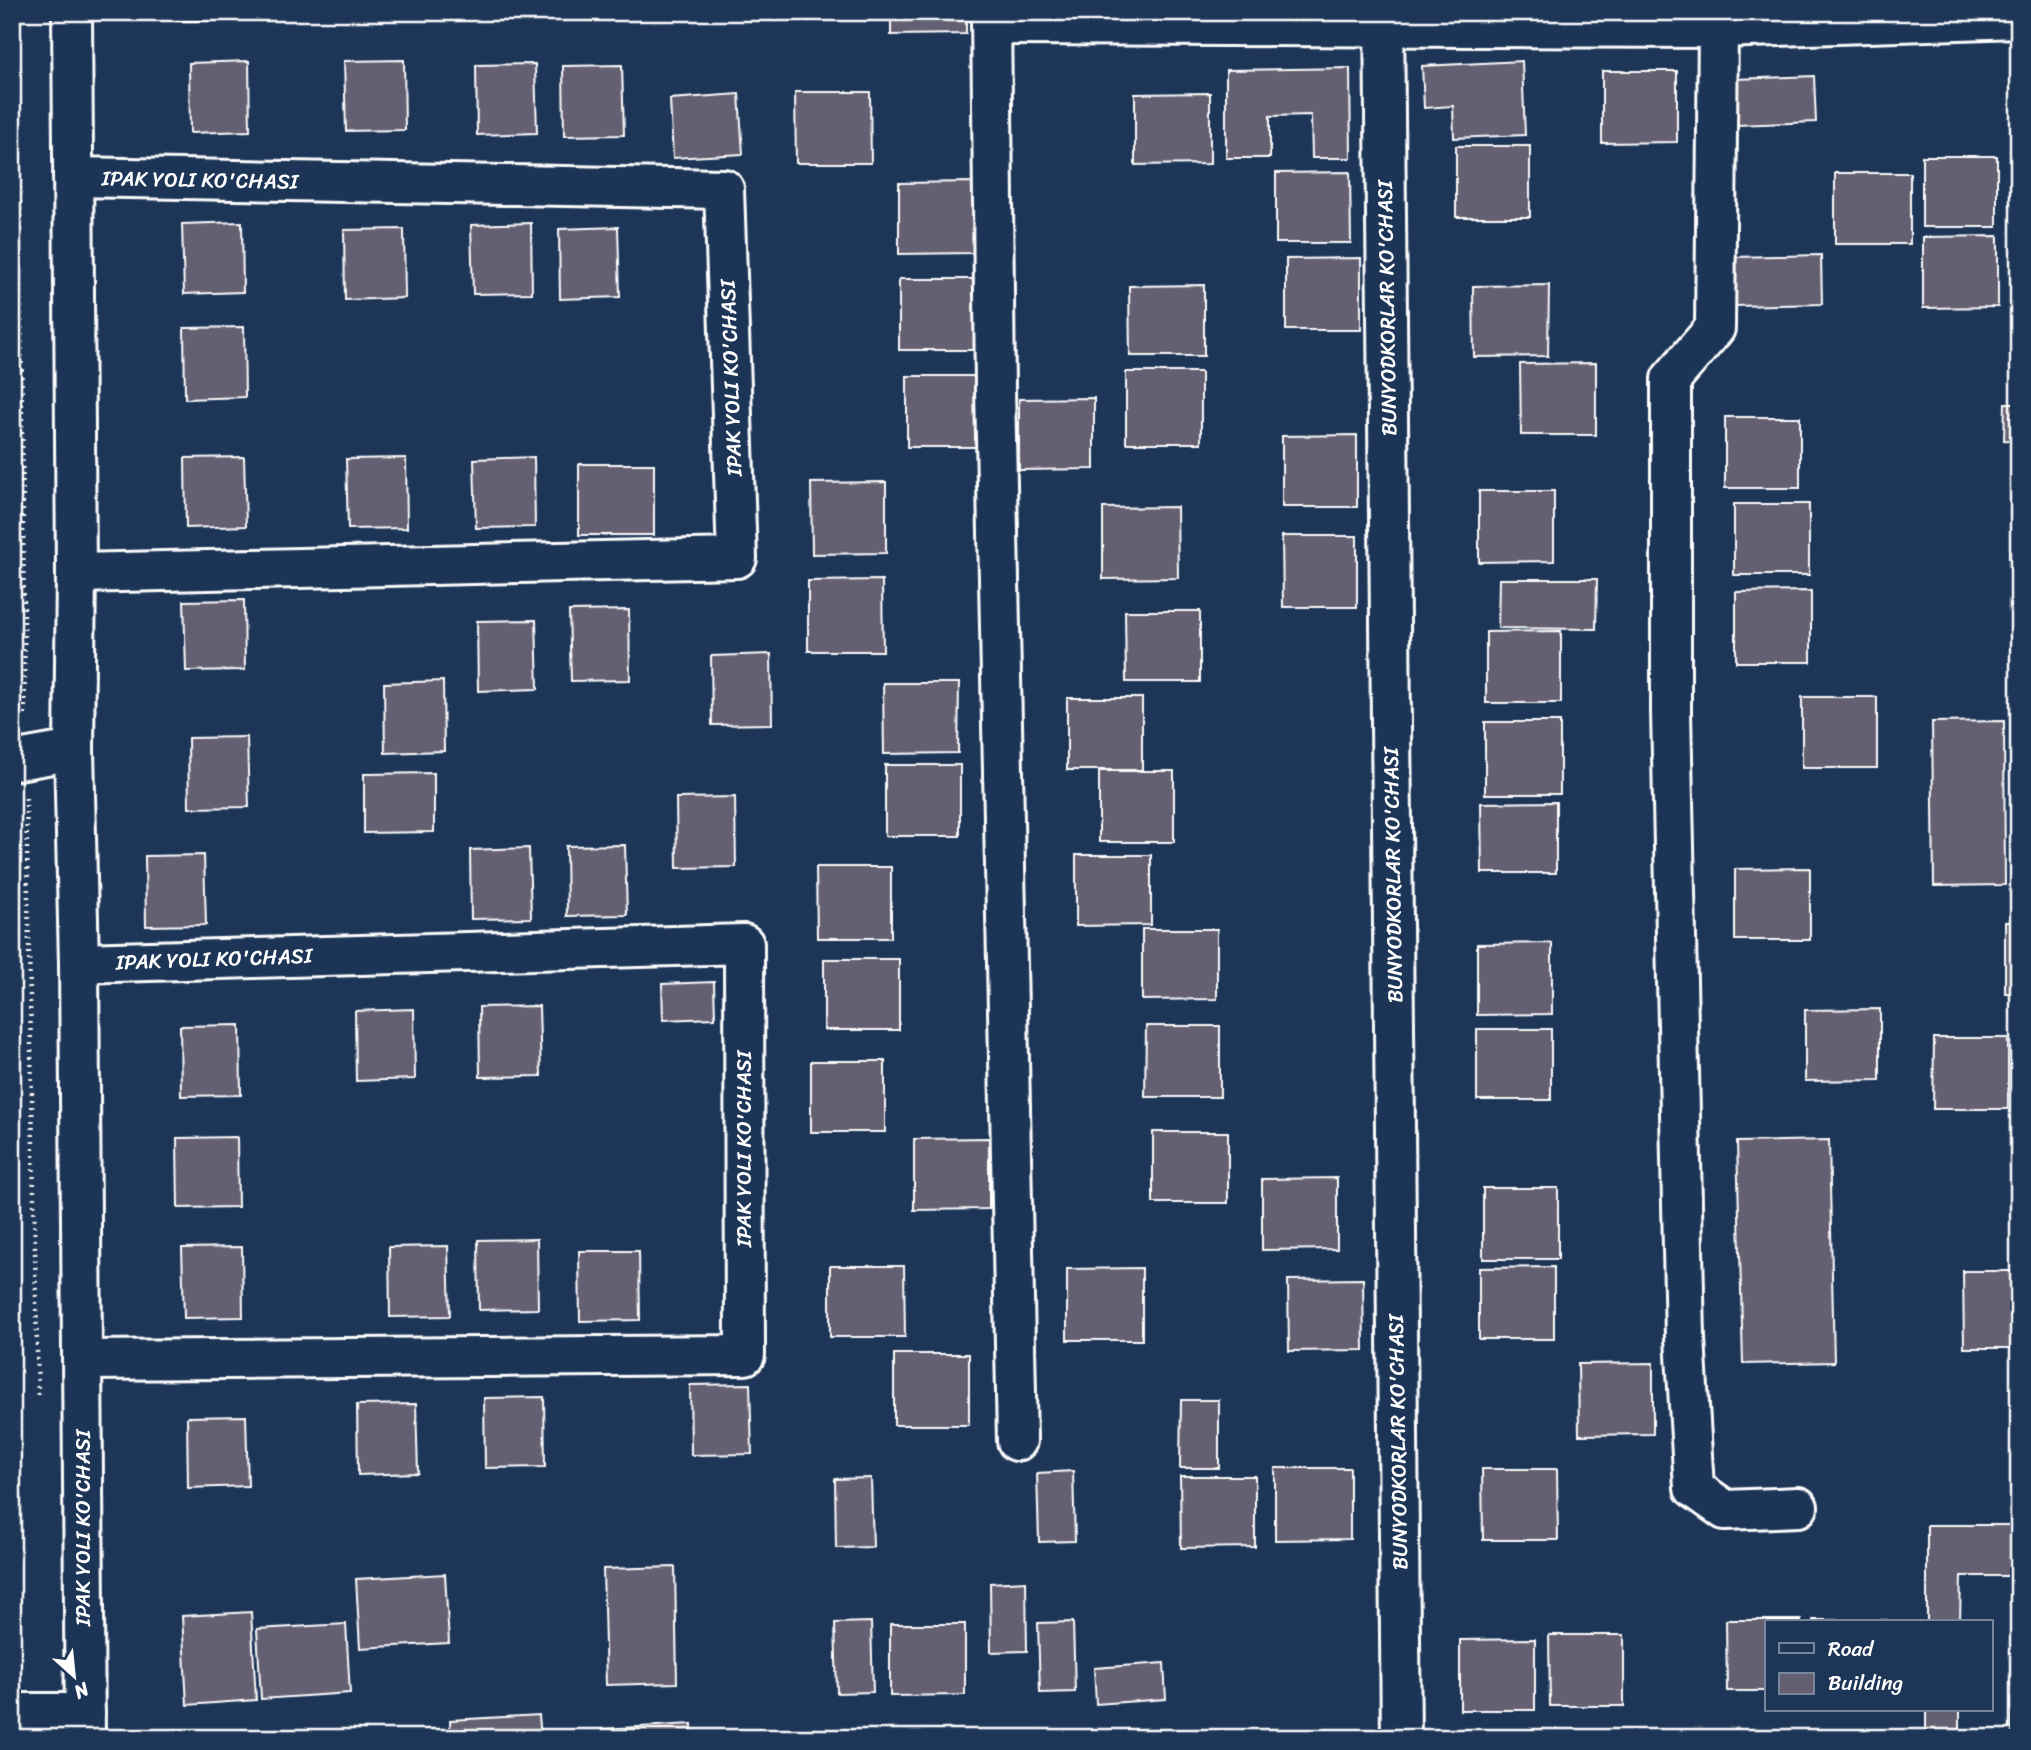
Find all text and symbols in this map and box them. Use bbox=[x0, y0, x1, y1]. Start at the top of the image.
street label: IPAK YOLI KO'CHASI bbox=[100, 159, 300, 201]
street label: BUNYODKORLAR KO'CHASI bbox=[1366, 178, 1408, 436]
street label: IPAK YOLI KO'CHASI bbox=[709, 277, 753, 478]
street label: BUNYODKORLAR KO'CHASI bbox=[1372, 745, 1414, 1003]
street label: IPAK YOLI KO'CHASI bbox=[114, 937, 315, 981]
street label: IPAK YOLI KO'CHASI bbox=[725, 1049, 763, 1248]
street label: BUNYODKORLAR KO'CHASI bbox=[1377, 1312, 1419, 1570]
street label: IPAK YOLI KO'CHASI bbox=[64, 1428, 102, 1627]
legend bbox=[1765, 1620, 1993, 1712]
text: Road bbox=[1828, 1630, 1875, 1668]
north arrow bbox=[38, 1642, 108, 1712]
text: Building bbox=[1828, 1664, 1904, 1702]
text: N bbox=[67, 1673, 96, 1709]

